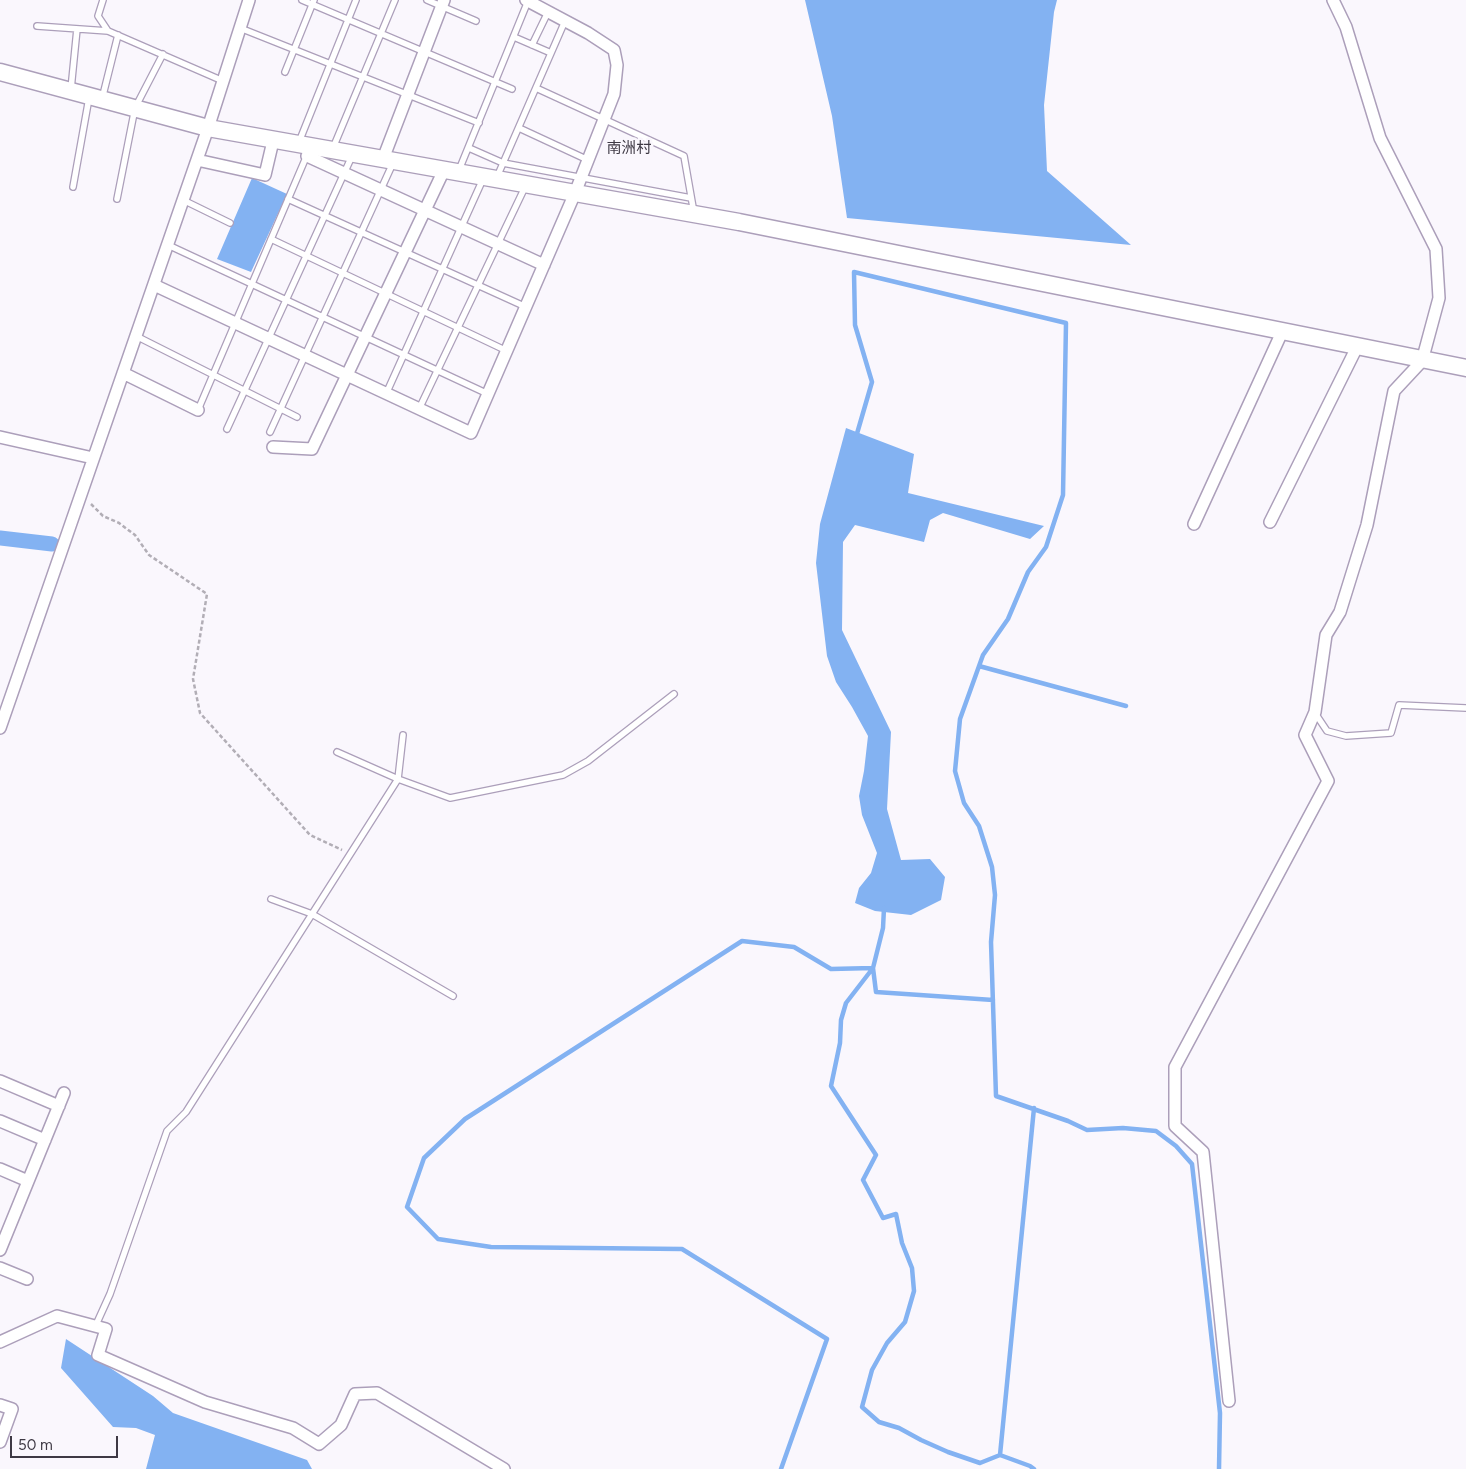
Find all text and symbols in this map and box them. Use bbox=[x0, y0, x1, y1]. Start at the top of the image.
district label: 南洲村 bbox=[607, 140, 651, 158]
scale bar bbox=[12, 1426, 120, 1458]
text: 50 m bbox=[18, 1436, 53, 1454]

